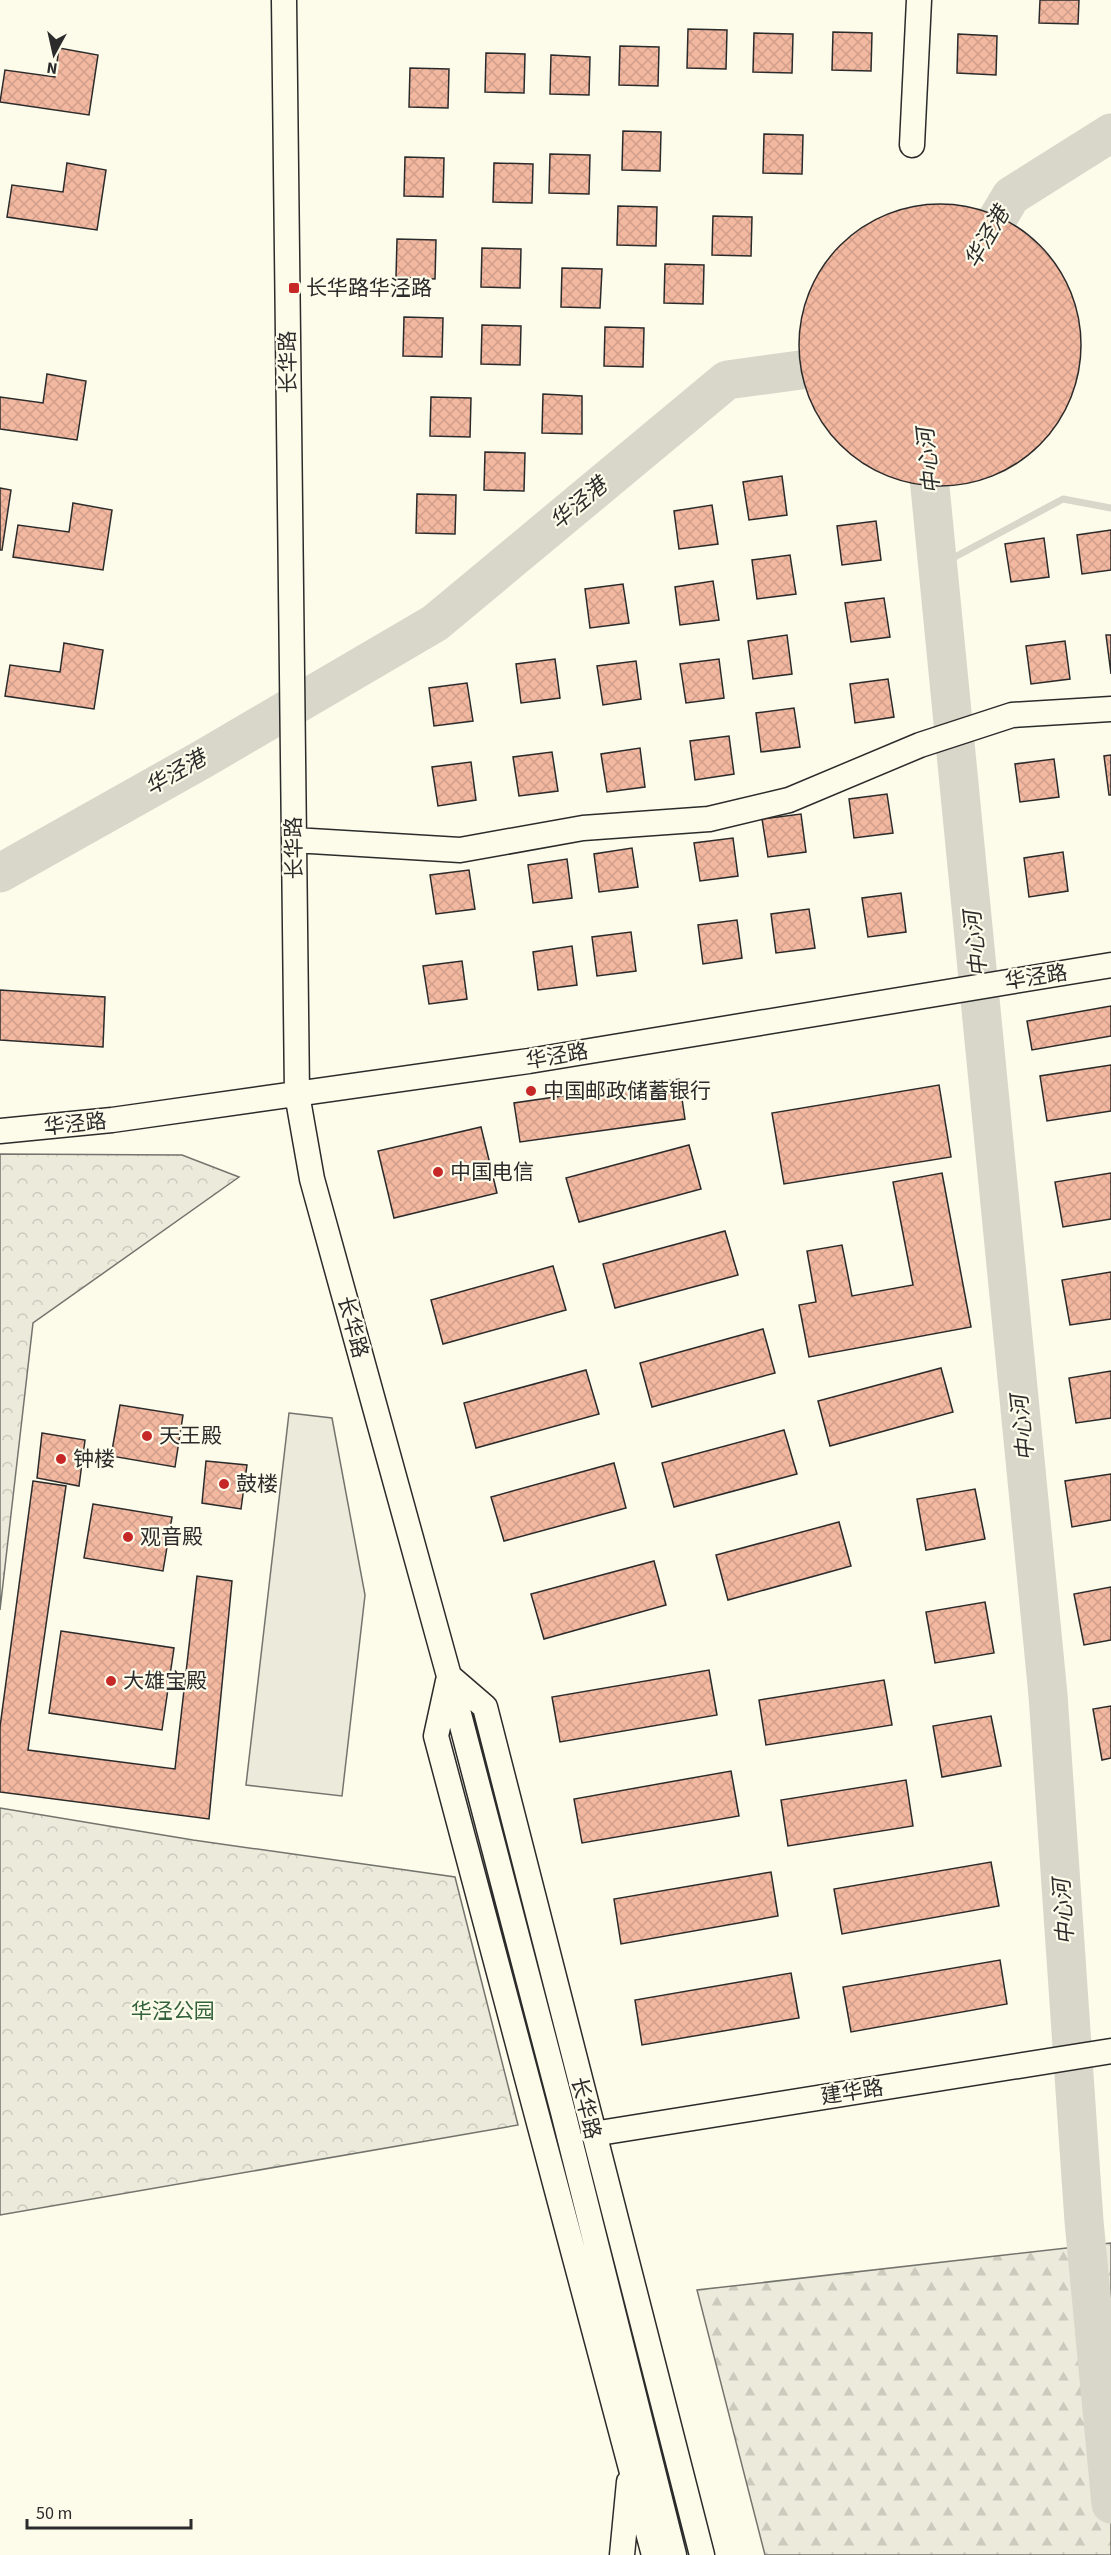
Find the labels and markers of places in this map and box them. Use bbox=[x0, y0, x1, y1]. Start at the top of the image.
place label: 长华路华泾路 bbox=[306, 273, 432, 303]
marker: 长华路华泾路 bbox=[287, 281, 301, 295]
place label: 中国邮政储蓄银行 bbox=[543, 1076, 711, 1106]
marker: 中国邮政储蓄银行 bbox=[524, 1084, 538, 1098]
place label: 中国电信 bbox=[450, 1157, 534, 1187]
marker: 中国电信 bbox=[431, 1165, 445, 1179]
place label: 天王殿 bbox=[159, 1421, 222, 1451]
marker: 天王殿 bbox=[140, 1429, 154, 1443]
place label: 钟楼 bbox=[73, 1444, 115, 1474]
marker: 钟楼 bbox=[54, 1452, 68, 1466]
place label: 鼓楼 bbox=[236, 1469, 278, 1499]
marker: 鼓楼 bbox=[217, 1477, 231, 1491]
place label: 观音殿 bbox=[140, 1522, 203, 1552]
marker: 观音殿 bbox=[121, 1530, 135, 1544]
place label: 大雄宝殿 bbox=[123, 1666, 207, 1696]
marker: 大雄宝殿 bbox=[104, 1674, 118, 1688]

